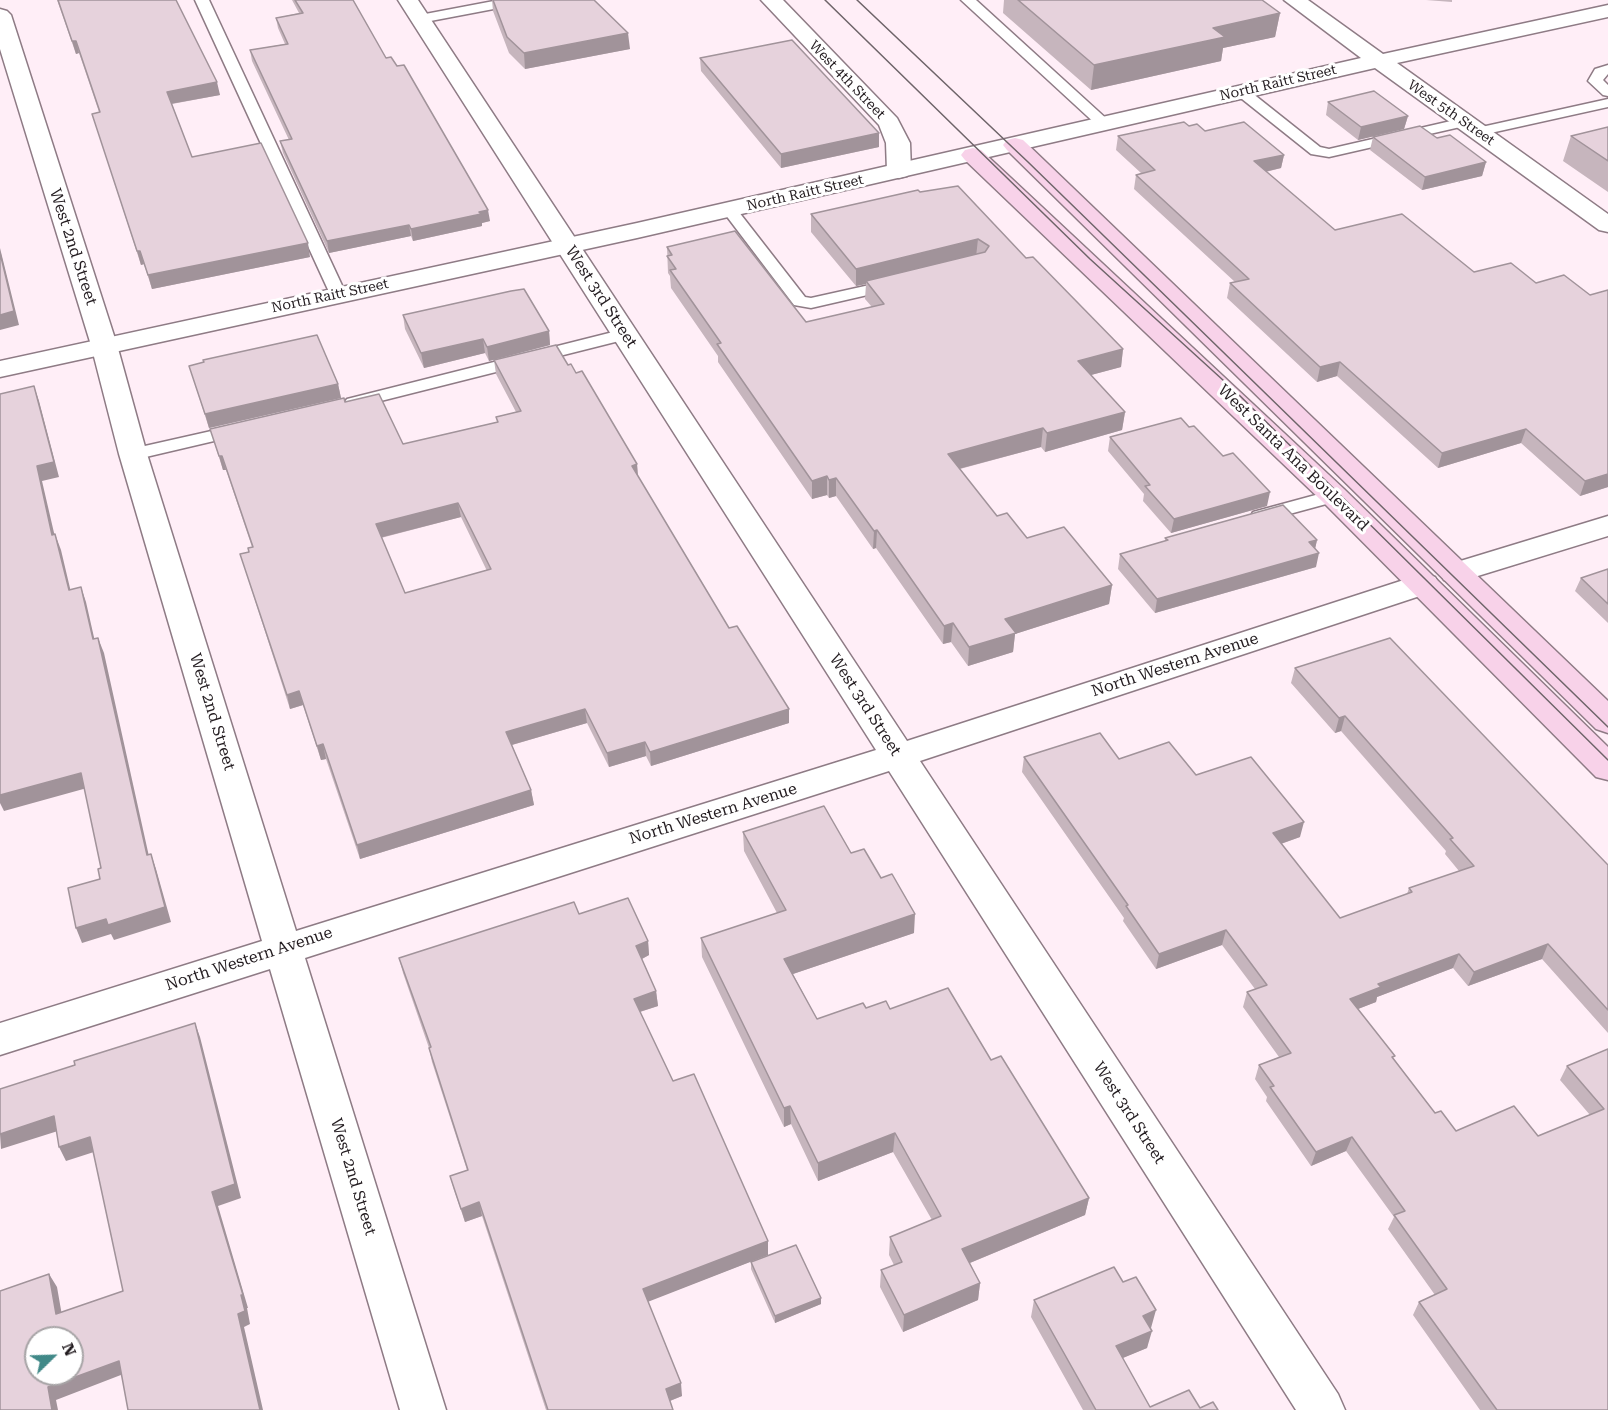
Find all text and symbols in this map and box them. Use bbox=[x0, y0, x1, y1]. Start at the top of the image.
street label: West 4th Street bbox=[805, 37, 889, 123]
street label: North Raitt Street bbox=[1218, 61, 1338, 105]
street label: West 5th Street bbox=[1404, 77, 1498, 149]
street label: North Raitt Street bbox=[745, 171, 865, 215]
street label: West 2nd Street bbox=[45, 186, 101, 308]
street label: West 3rd Street bbox=[561, 242, 641, 352]
street label: North Raitt Street bbox=[270, 275, 390, 317]
street label: West Santa Ana Boulevard bbox=[1214, 381, 1372, 535]
street label: North Western Avenue bbox=[1089, 629, 1261, 701]
street label: West 3rd Street bbox=[825, 650, 905, 760]
street label: West 2nd Street bbox=[185, 651, 239, 773]
street label: North Western Avenue bbox=[627, 779, 799, 849]
street label: North Western Avenue bbox=[163, 923, 335, 995]
street label: West 3rd Street bbox=[1089, 1058, 1169, 1168]
street label: West 2nd Street bbox=[326, 1116, 380, 1238]
north arrow bbox=[24, 1326, 84, 1386]
text: N bbox=[58, 1340, 80, 1359]

